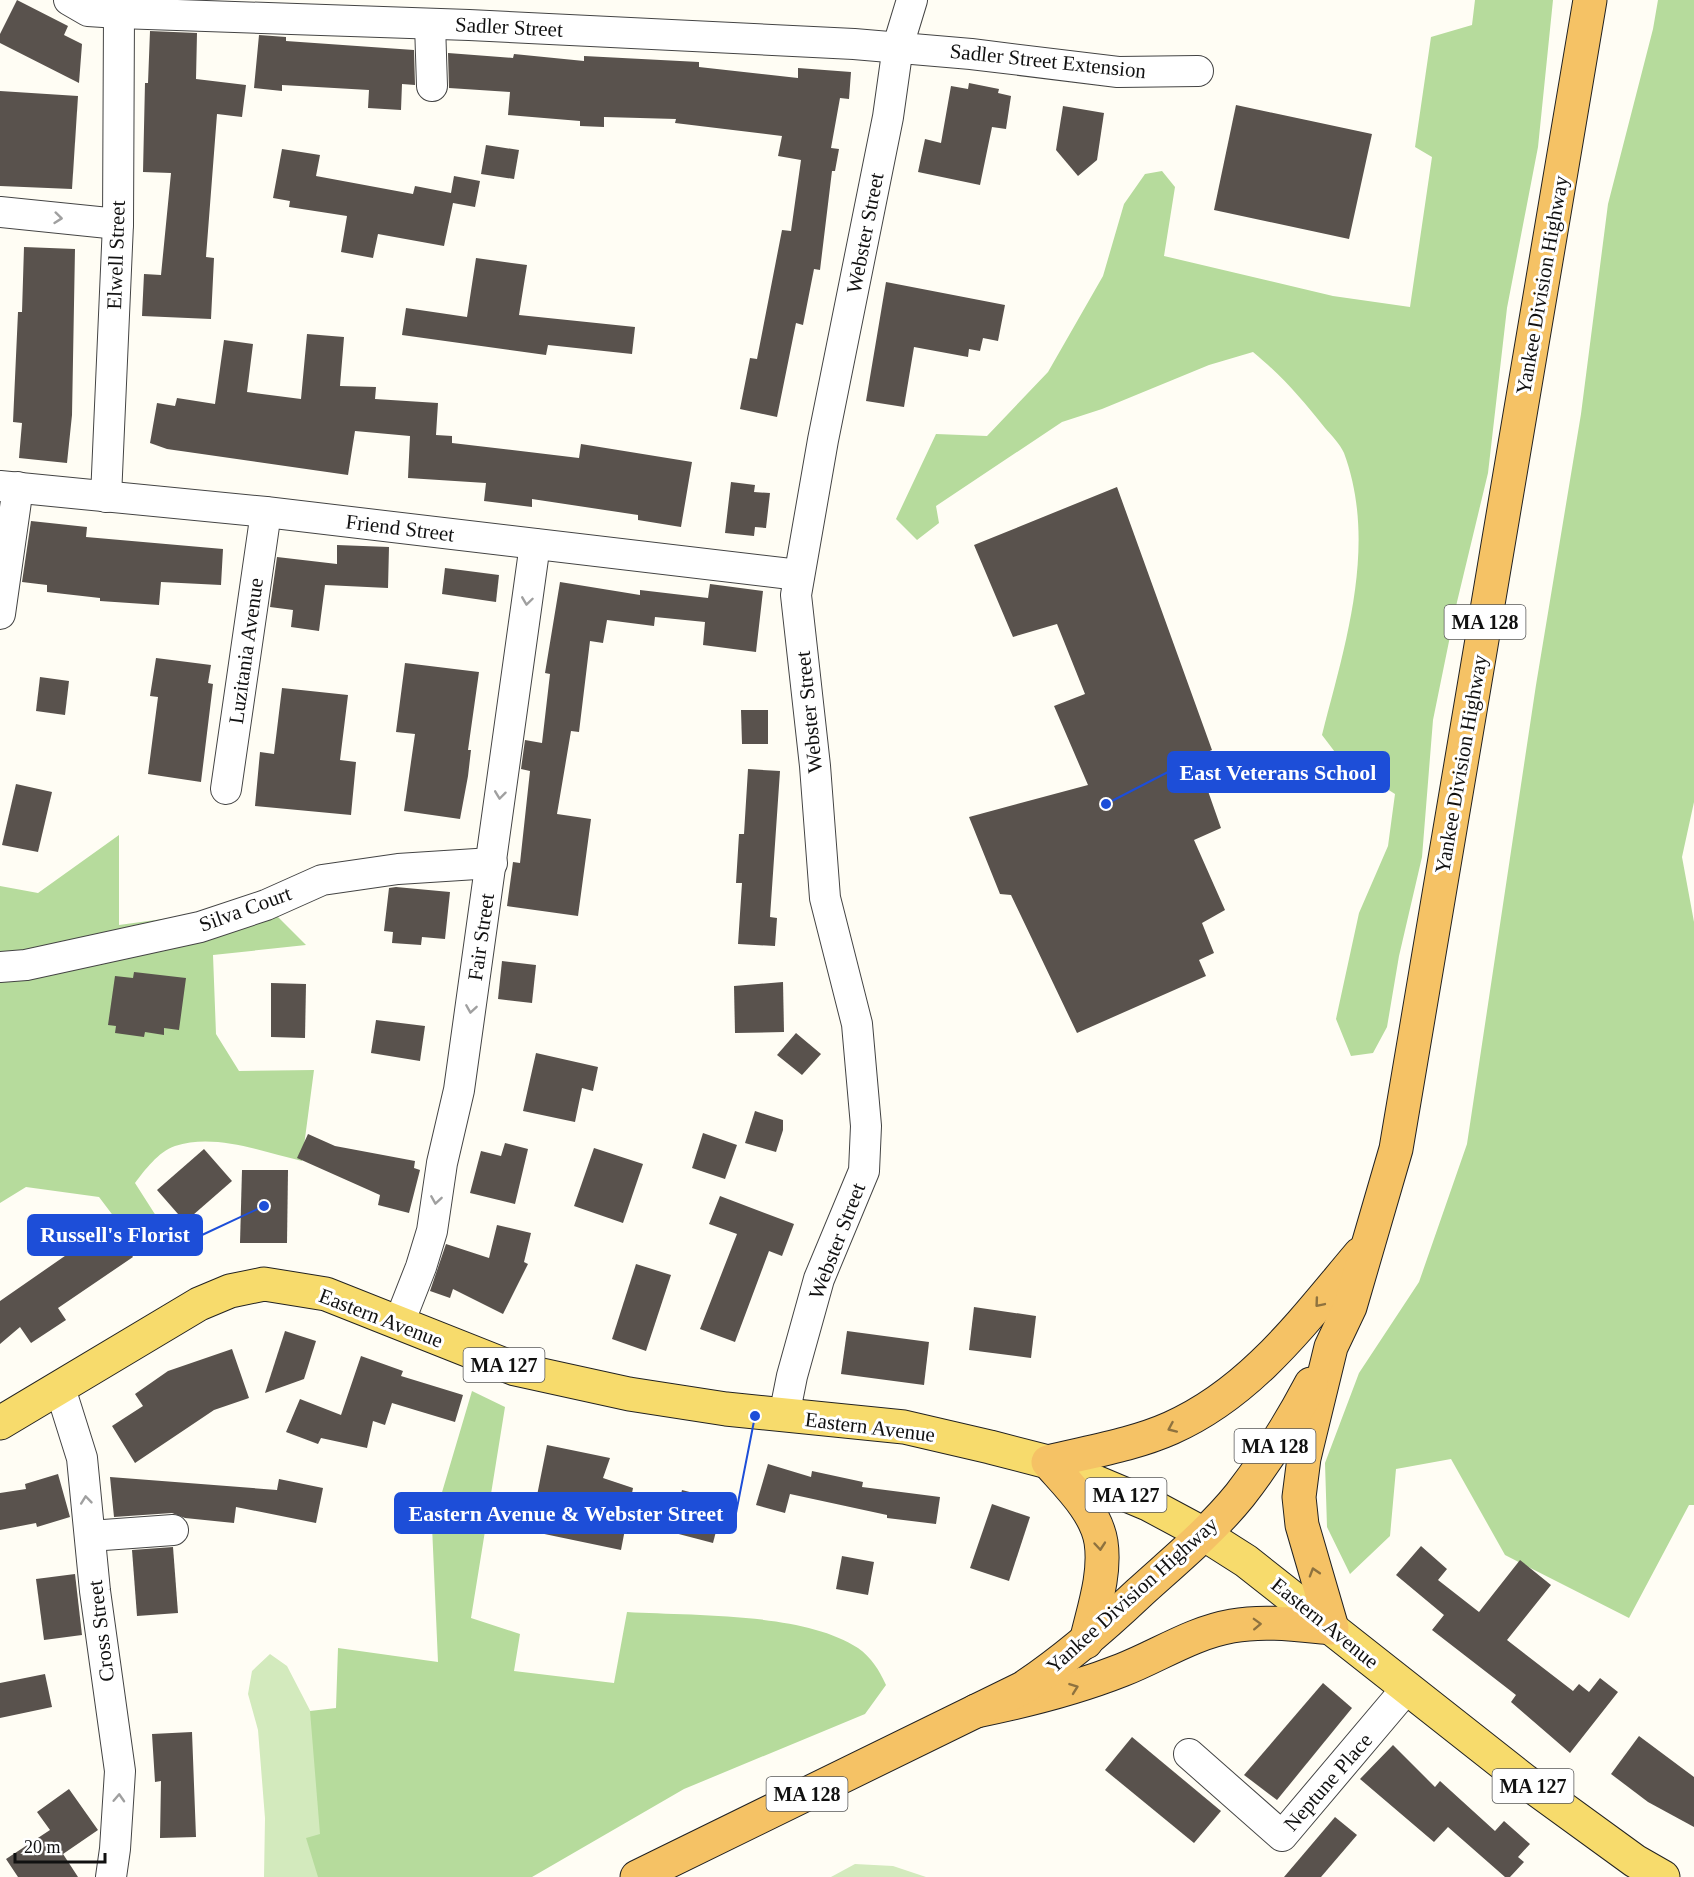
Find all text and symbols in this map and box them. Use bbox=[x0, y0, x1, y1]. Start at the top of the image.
street label: Sadler Street bbox=[455, 12, 564, 42]
street label: Sadler Street Extension bbox=[949, 39, 1148, 83]
street label: Webster Street bbox=[842, 170, 888, 295]
street label: Yankee Division Highway bbox=[1511, 173, 1573, 396]
street label: Elwell Street bbox=[102, 200, 130, 310]
one-way arrow bbox=[54, 211, 63, 224]
street label: Friend Street bbox=[344, 509, 456, 547]
street label: Luzitania Avenue bbox=[224, 576, 268, 726]
one-way arrow bbox=[521, 597, 533, 606]
road number: MA 128 bbox=[1444, 605, 1526, 639]
street label: Webster Street bbox=[791, 650, 827, 774]
street label: Yankee Division Highway bbox=[1430, 652, 1492, 875]
callout: East Veterans School bbox=[1168, 752, 1389, 792]
text: East Veterans School bbox=[1180, 760, 1376, 785]
one-way arrow bbox=[494, 790, 507, 799]
street label: Silva Court bbox=[196, 881, 294, 937]
street label: Fair Street bbox=[463, 892, 499, 982]
one-way arrow bbox=[465, 1003, 478, 1013]
street label: Webster Street bbox=[804, 1179, 870, 1302]
one-way arrow bbox=[431, 1196, 443, 1205]
callout: Russell's Florist bbox=[28, 1215, 202, 1255]
text: Russell's Florist bbox=[40, 1222, 191, 1247]
street label: Eastern Avenue bbox=[316, 1283, 446, 1353]
one-way arrow bbox=[1315, 1296, 1326, 1307]
road number: MA 127 bbox=[464, 1348, 544, 1382]
street label: Eastern Avenue bbox=[804, 1407, 936, 1447]
one-way arrow bbox=[1167, 1420, 1178, 1432]
road number: MA 128 bbox=[1234, 1429, 1316, 1463]
road number: MA 127 bbox=[1086, 1478, 1166, 1512]
callout: Eastern Avenue & Webster Street bbox=[395, 1493, 736, 1533]
one-way arrow bbox=[80, 1496, 93, 1505]
text: Eastern Avenue & Webster Street bbox=[409, 1501, 724, 1526]
street label: Yankee Division Highway bbox=[1042, 1512, 1223, 1678]
one-way arrow bbox=[1093, 1541, 1106, 1551]
one-way arrow bbox=[1309, 1567, 1322, 1578]
street label: Eastern Avenue bbox=[1267, 1573, 1383, 1673]
street label: Cross Street bbox=[83, 1579, 119, 1683]
one-way arrow bbox=[1252, 1617, 1261, 1630]
one-way arrow bbox=[1068, 1683, 1079, 1695]
street label: Neptune Place bbox=[1279, 1728, 1377, 1836]
road number: MA 127 bbox=[1492, 1769, 1574, 1803]
road number: MA 128 bbox=[766, 1777, 848, 1811]
one-way arrow bbox=[112, 1794, 125, 1803]
scale bar bbox=[15, 1826, 105, 1864]
text: 20 m bbox=[24, 1837, 61, 1857]

